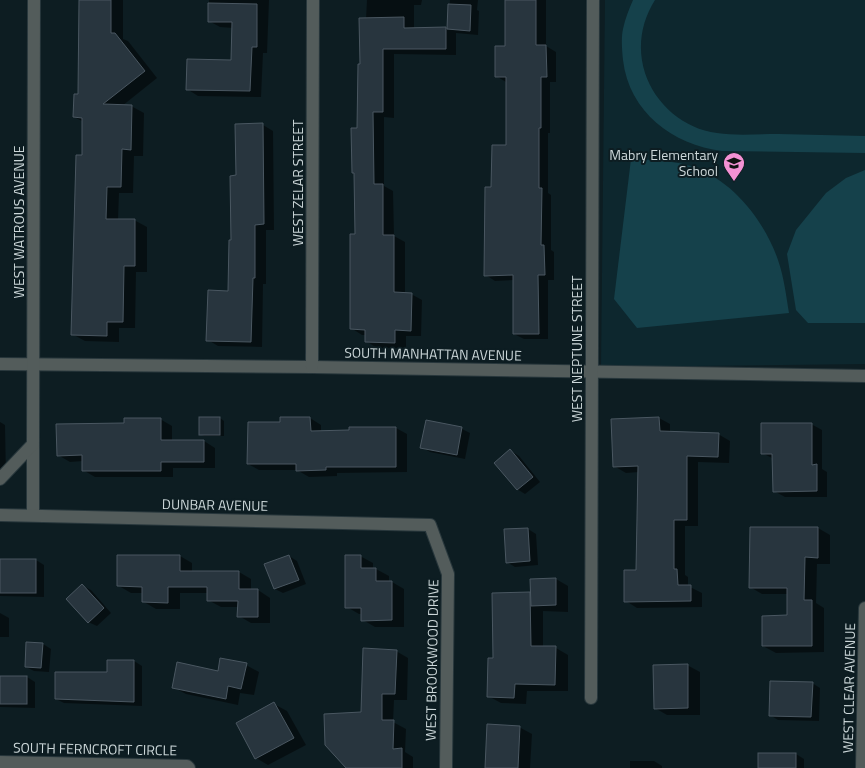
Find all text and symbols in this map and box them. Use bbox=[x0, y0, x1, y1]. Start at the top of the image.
street label: WEST ZELAR STREET bbox=[287, 119, 308, 246]
place label: Mabry Elementary School bbox=[609, 144, 718, 181]
street label: WEST WATROUS AVENUE bbox=[8, 145, 29, 298]
school or university icon: Mabry Elementary School bbox=[722, 151, 746, 182]
street label: WEST NEPTUNE STREET bbox=[566, 275, 587, 422]
street label: SOUTH MANHATTAN AVENUE bbox=[344, 341, 522, 366]
street label: DUNBAR AVENUE bbox=[162, 493, 268, 516]
street label: WEST BROOKWOOD DRIVE bbox=[420, 579, 443, 741]
street label: WEST CLEAR AVENUE bbox=[837, 622, 860, 753]
street label: SOUTH FERNCROFT CIRCLE bbox=[13, 737, 177, 760]

